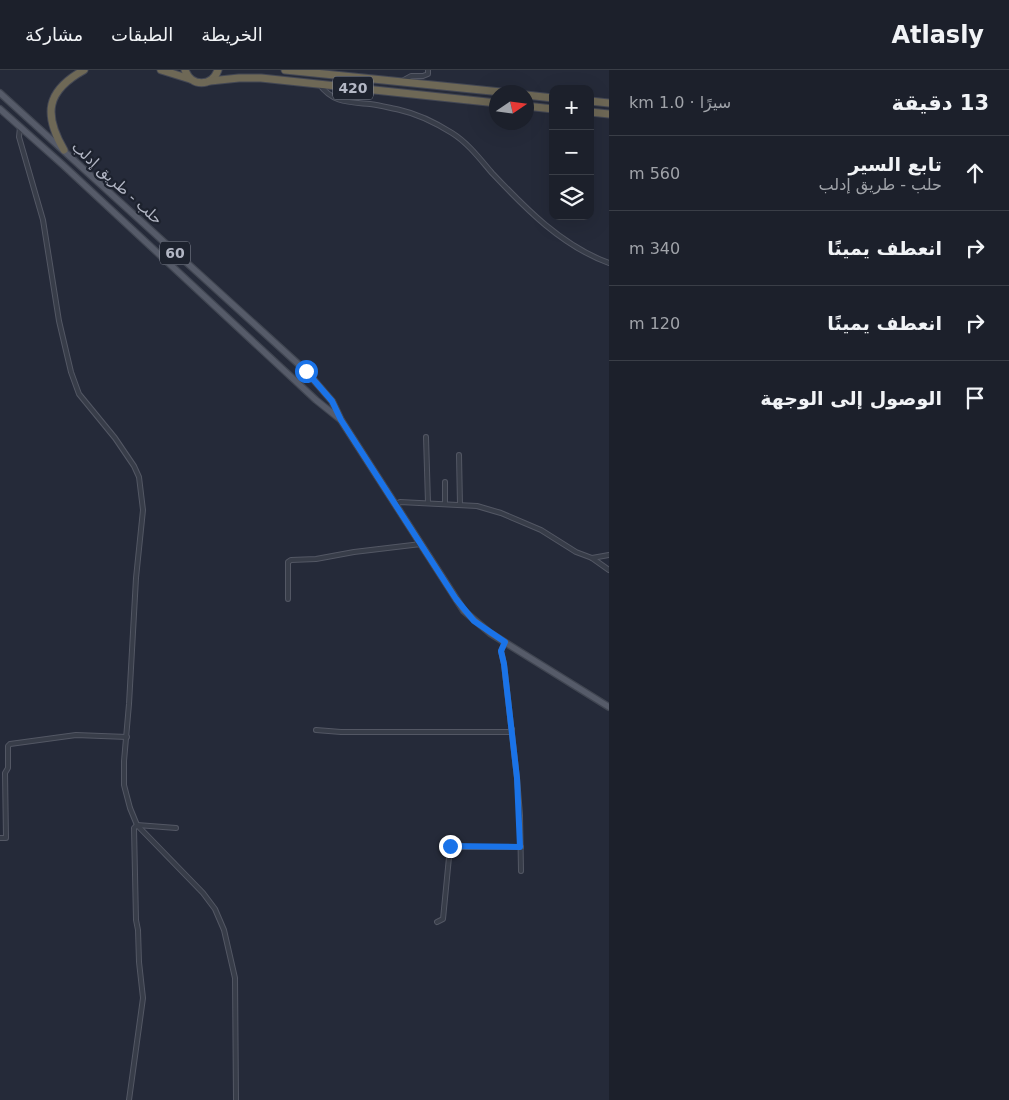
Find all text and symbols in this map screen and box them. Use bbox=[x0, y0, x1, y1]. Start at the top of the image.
text: Atlasly bbox=[891, 21, 984, 49]
text: مشاركة bbox=[25, 24, 83, 45]
text: الطبقات bbox=[111, 24, 173, 45]
text: الخريطة bbox=[201, 24, 263, 45]
road number: 420 bbox=[333, 77, 373, 100]
north arrow bbox=[489, 85, 534, 130]
map controls bbox=[549, 85, 594, 220]
button: + bbox=[549, 85, 594, 130]
text: 13 دقيقة bbox=[892, 91, 989, 115]
text: سيرًا · 1.0 km bbox=[629, 93, 731, 112]
button: − bbox=[549, 130, 594, 175]
street label: حلب - طريق إدلب bbox=[68, 138, 166, 228]
text: تابع السير bbox=[848, 153, 942, 175]
icon: ahead bbox=[961, 159, 989, 187]
text: 560 m bbox=[629, 164, 680, 183]
button: layers bbox=[549, 175, 594, 220]
text: حلب - طريق إدلب bbox=[819, 175, 942, 194]
icon: right bbox=[961, 234, 989, 262]
text: انعطف يمينًا bbox=[827, 237, 942, 259]
text: 340 m bbox=[629, 239, 680, 258]
road number: 60 bbox=[160, 242, 190, 264]
icon: right bbox=[961, 309, 989, 337]
text: انعطف يمينًا bbox=[827, 312, 942, 334]
text: 120 m bbox=[629, 314, 680, 333]
route start bbox=[295, 360, 318, 383]
icon: arrive bbox=[961, 384, 989, 412]
text: الوصول إلى الوجهة bbox=[760, 387, 942, 409]
route end bbox=[439, 835, 462, 858]

